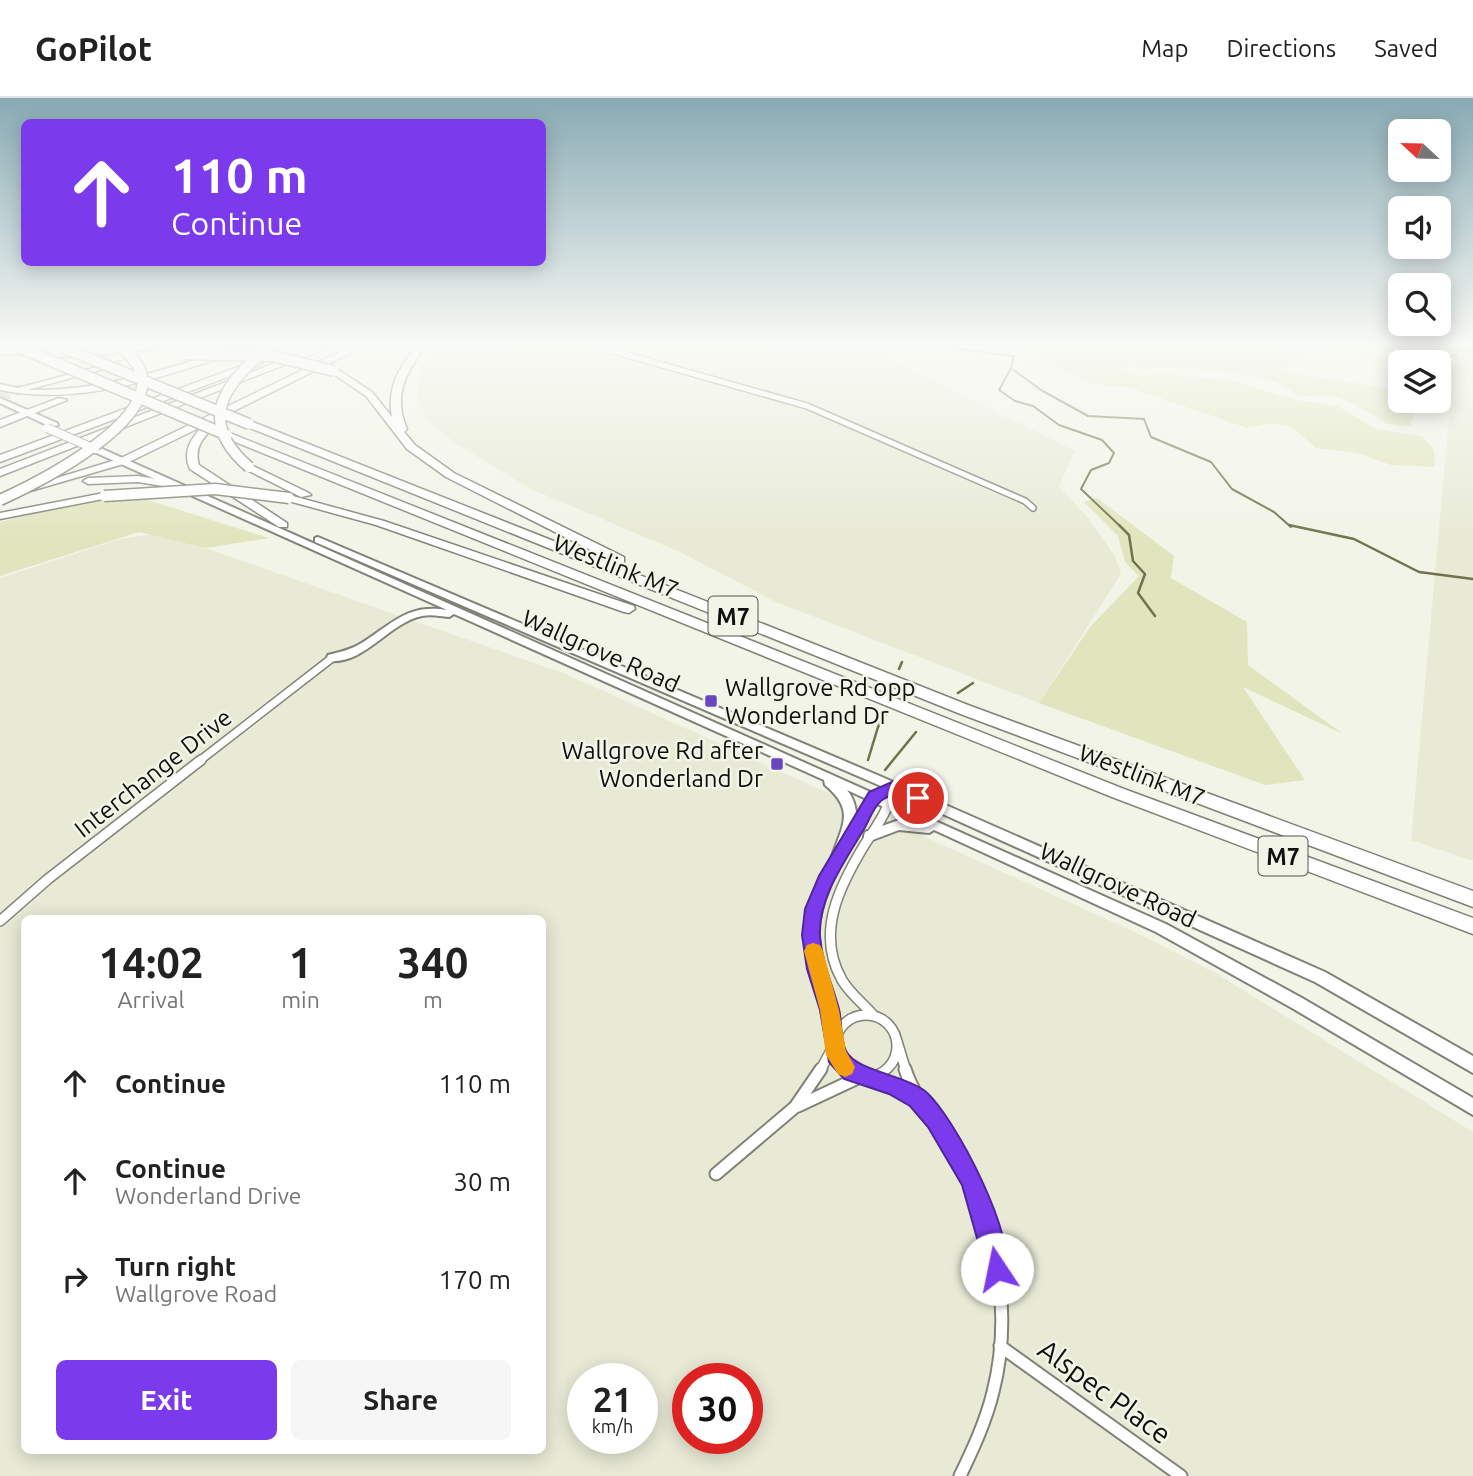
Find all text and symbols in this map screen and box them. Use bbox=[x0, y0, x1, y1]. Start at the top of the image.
text: GoPilot bbox=[35, 30, 152, 67]
text: Map bbox=[1141, 35, 1188, 62]
text: Directions bbox=[1226, 35, 1336, 62]
text: Saved bbox=[1374, 35, 1438, 62]
north arrow bbox=[1388, 119, 1451, 182]
map controls bbox=[1388, 119, 1451, 413]
icon: ahead bbox=[56, 147, 147, 238]
text: 110 m bbox=[171, 147, 308, 202]
button: sound bbox=[1388, 196, 1451, 259]
text: Continue bbox=[171, 205, 302, 241]
button: search bbox=[1388, 273, 1451, 336]
button: layers bbox=[1388, 350, 1451, 413]
street label: Westlink M7 bbox=[549, 529, 683, 603]
road number: M7 bbox=[708, 596, 758, 636]
street label: Wallgrove Road bbox=[518, 604, 684, 698]
place label: Wallgrove Rd opp Wonderland Dr bbox=[725, 674, 915, 729]
marker: Wallgrove Rd opp Wonderland Dr bbox=[703, 693, 719, 709]
street label: Interchange Drive bbox=[69, 703, 237, 843]
place label: Wallgrove Rd after Wonderland Dr bbox=[561, 737, 763, 792]
street label: Westlink M7 bbox=[1075, 739, 1209, 811]
marker: Wallgrove Rd after Wonderland Dr bbox=[769, 756, 785, 772]
pin bbox=[888, 768, 948, 828]
icon: arrive bbox=[899, 779, 937, 817]
road number: M7 bbox=[1258, 836, 1308, 876]
street label: Wallgrove Road bbox=[1036, 837, 1200, 933]
text: 14:02 bbox=[99, 939, 204, 986]
text: 1 bbox=[289, 939, 312, 986]
text: 340 bbox=[397, 939, 468, 986]
text: Arrival bbox=[118, 987, 185, 1012]
text: min bbox=[281, 987, 320, 1012]
text: m bbox=[423, 987, 443, 1012]
icon: ahead bbox=[56, 1064, 94, 1102]
text: Continue bbox=[115, 1069, 226, 1098]
text: 110 m bbox=[439, 1069, 511, 1098]
text: Continue bbox=[115, 1154, 226, 1183]
icon: ahead bbox=[56, 1162, 94, 1200]
text: 30 m bbox=[453, 1167, 511, 1196]
text: Wonderland Drive bbox=[115, 1183, 302, 1208]
position arrow bbox=[960, 1232, 1034, 1306]
text: Turn right bbox=[115, 1252, 236, 1281]
icon: right bbox=[56, 1260, 94, 1298]
text: 170 m bbox=[439, 1265, 511, 1294]
text: Wallgrove Road bbox=[115, 1281, 277, 1306]
street label: Alspec Place bbox=[1033, 1333, 1177, 1449]
button: Exit bbox=[56, 1360, 277, 1440]
button: Share bbox=[291, 1360, 511, 1440]
speed limit sign: 30 bbox=[672, 1363, 763, 1454]
text: 21 bbox=[593, 1379, 632, 1419]
text: km/h bbox=[592, 1416, 633, 1436]

